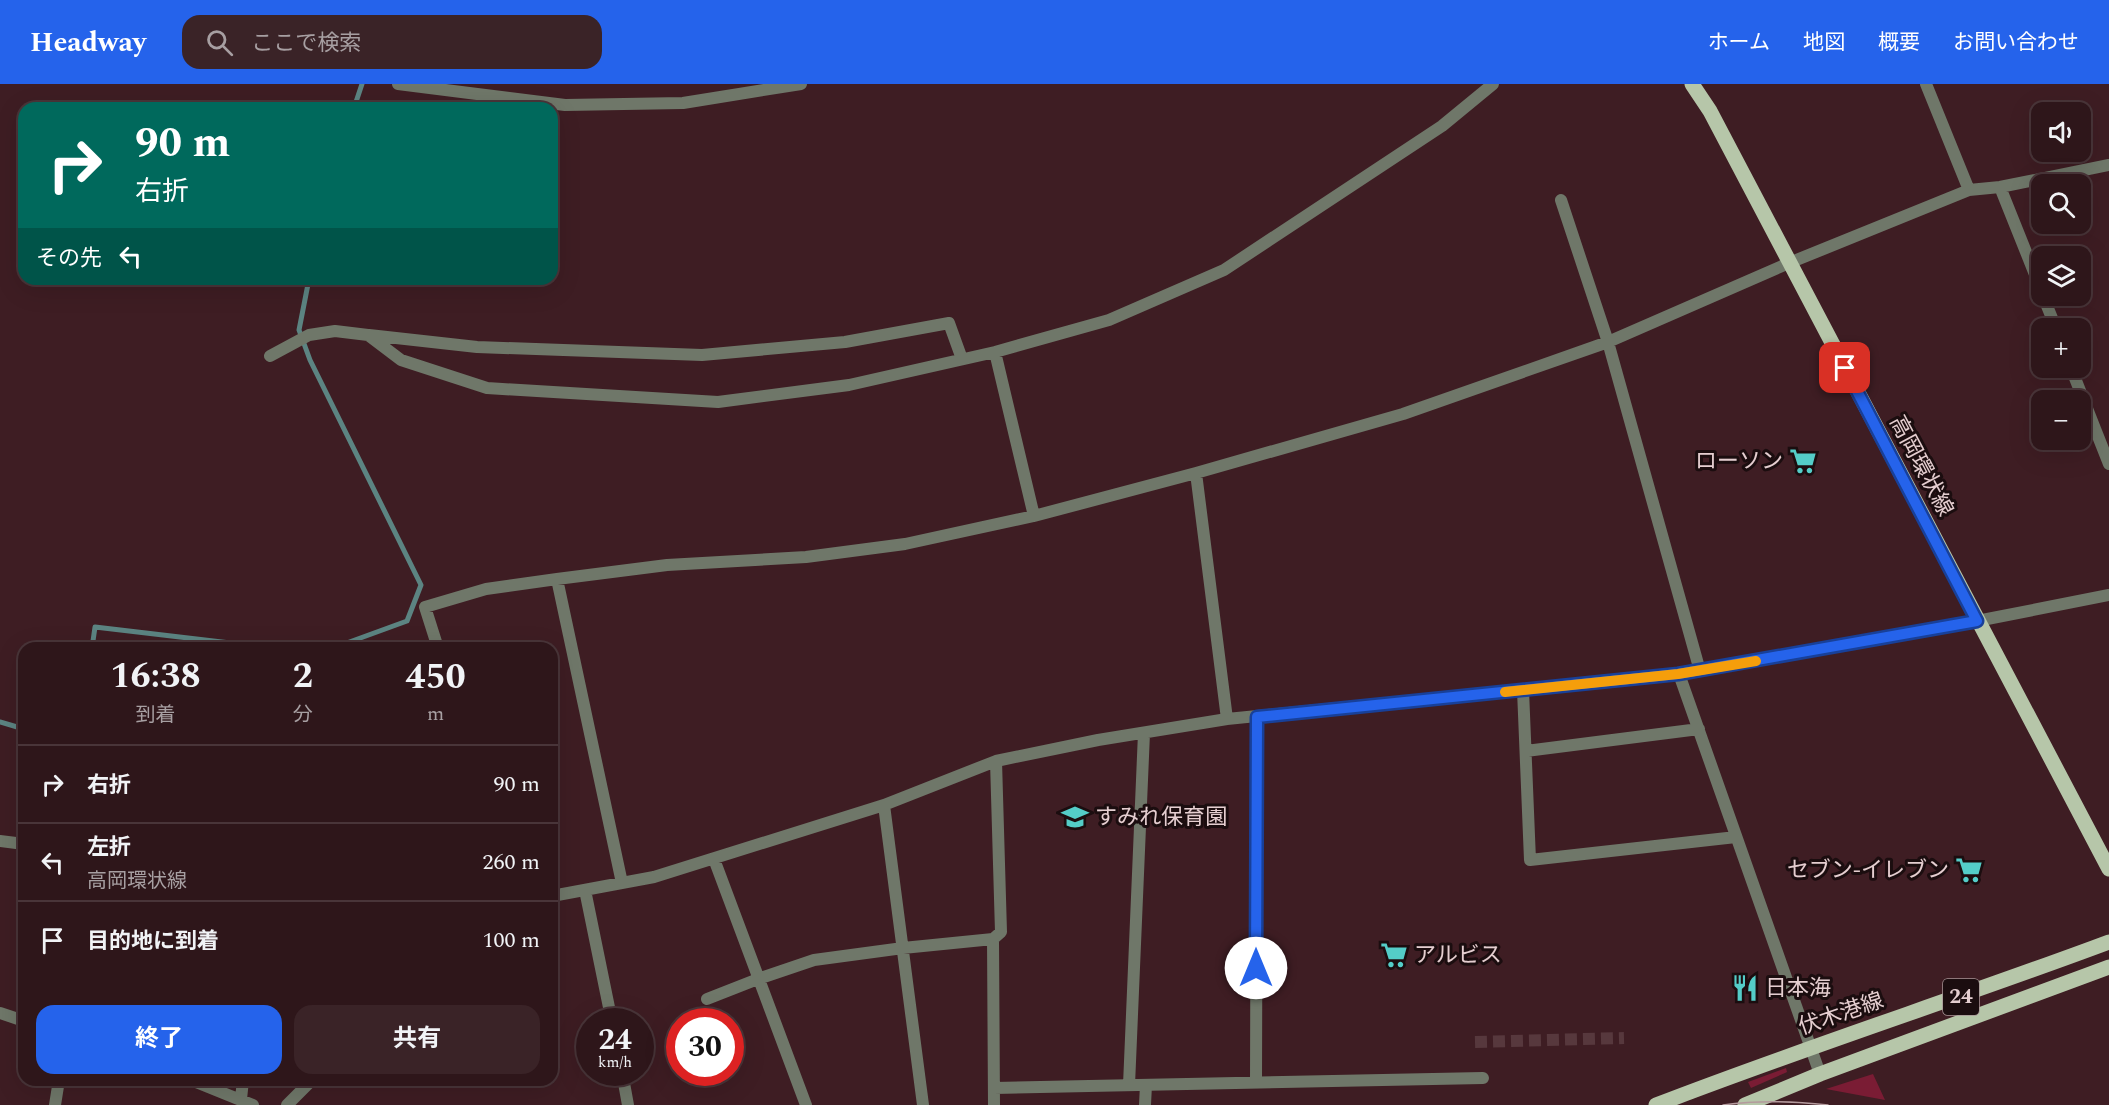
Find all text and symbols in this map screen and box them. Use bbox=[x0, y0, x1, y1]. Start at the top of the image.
search box bbox=[182, 15, 602, 69]
text: Headway bbox=[30, 21, 146, 64]
icon: search bbox=[203, 26, 236, 59]
text: ここで検索 bbox=[251, 27, 361, 60]
text: ホーム bbox=[1708, 27, 1770, 59]
text: 地図 bbox=[1803, 27, 1845, 59]
text: 概要 bbox=[1878, 27, 1920, 59]
text: お問い合わせ bbox=[1953, 27, 2079, 59]
map controls bbox=[2031, 102, 2091, 450]
button: sound bbox=[2031, 102, 2091, 162]
text: 90 m bbox=[135, 112, 230, 175]
icon: right bbox=[36, 126, 114, 204]
text: 右折 bbox=[135, 171, 189, 213]
button: search bbox=[2031, 174, 2091, 234]
icon: left bbox=[114, 240, 147, 273]
text: その先 bbox=[36, 242, 102, 275]
button: layers bbox=[2031, 246, 2091, 306]
button: + bbox=[2031, 318, 2091, 378]
pin bbox=[1819, 342, 1870, 393]
icon: arrive bbox=[1828, 351, 1861, 384]
button: − bbox=[2031, 390, 2091, 450]
street label: 高岡環状線 bbox=[1881, 410, 1961, 522]
place label: ローソン bbox=[1695, 445, 1783, 478]
supermarket icon: ローソン bbox=[1788, 446, 1818, 476]
text: 16:38 bbox=[110, 649, 201, 704]
text: 2 bbox=[293, 649, 313, 704]
text: 450 bbox=[405, 650, 466, 705]
text: m bbox=[427, 699, 444, 729]
text: 到着 bbox=[135, 700, 175, 730]
text: 分 bbox=[293, 700, 313, 730]
icon: right bbox=[36, 768, 69, 801]
text: 90 m bbox=[494, 768, 540, 801]
text: 右折 bbox=[87, 769, 131, 802]
place label: すみれ保育園 bbox=[1095, 801, 1227, 834]
school or university icon: すみれ保育園 bbox=[1060, 802, 1090, 832]
text: 左折 bbox=[87, 831, 131, 864]
icon: left bbox=[36, 846, 69, 879]
text: 260 m bbox=[483, 846, 540, 879]
place label: セブン-イレブン bbox=[1787, 854, 1949, 887]
supermarket icon: セブン-イレブン bbox=[1954, 855, 1984, 885]
text: 高岡環状線 bbox=[87, 866, 187, 896]
icon: arrive bbox=[36, 924, 69, 957]
text: 100 m bbox=[483, 924, 540, 957]
text: 目的地に到着 bbox=[87, 925, 219, 958]
position arrow bbox=[1224, 936, 1288, 1000]
place label: アルビス bbox=[1414, 939, 1502, 972]
supermarket icon: アルビス bbox=[1379, 940, 1409, 970]
place label: 日本海 bbox=[1765, 972, 1831, 1005]
restaurant icon: 日本海 bbox=[1730, 973, 1760, 1003]
road number: 24 bbox=[1943, 979, 1979, 1015]
street label: 伏木港線 bbox=[1794, 984, 1888, 1044]
button: 終了 bbox=[36, 1005, 282, 1074]
button: 共有 bbox=[294, 1005, 540, 1074]
speed limit sign: 30 bbox=[666, 1008, 744, 1086]
text: 24 bbox=[598, 1017, 632, 1063]
text: km/h bbox=[598, 1051, 632, 1074]

